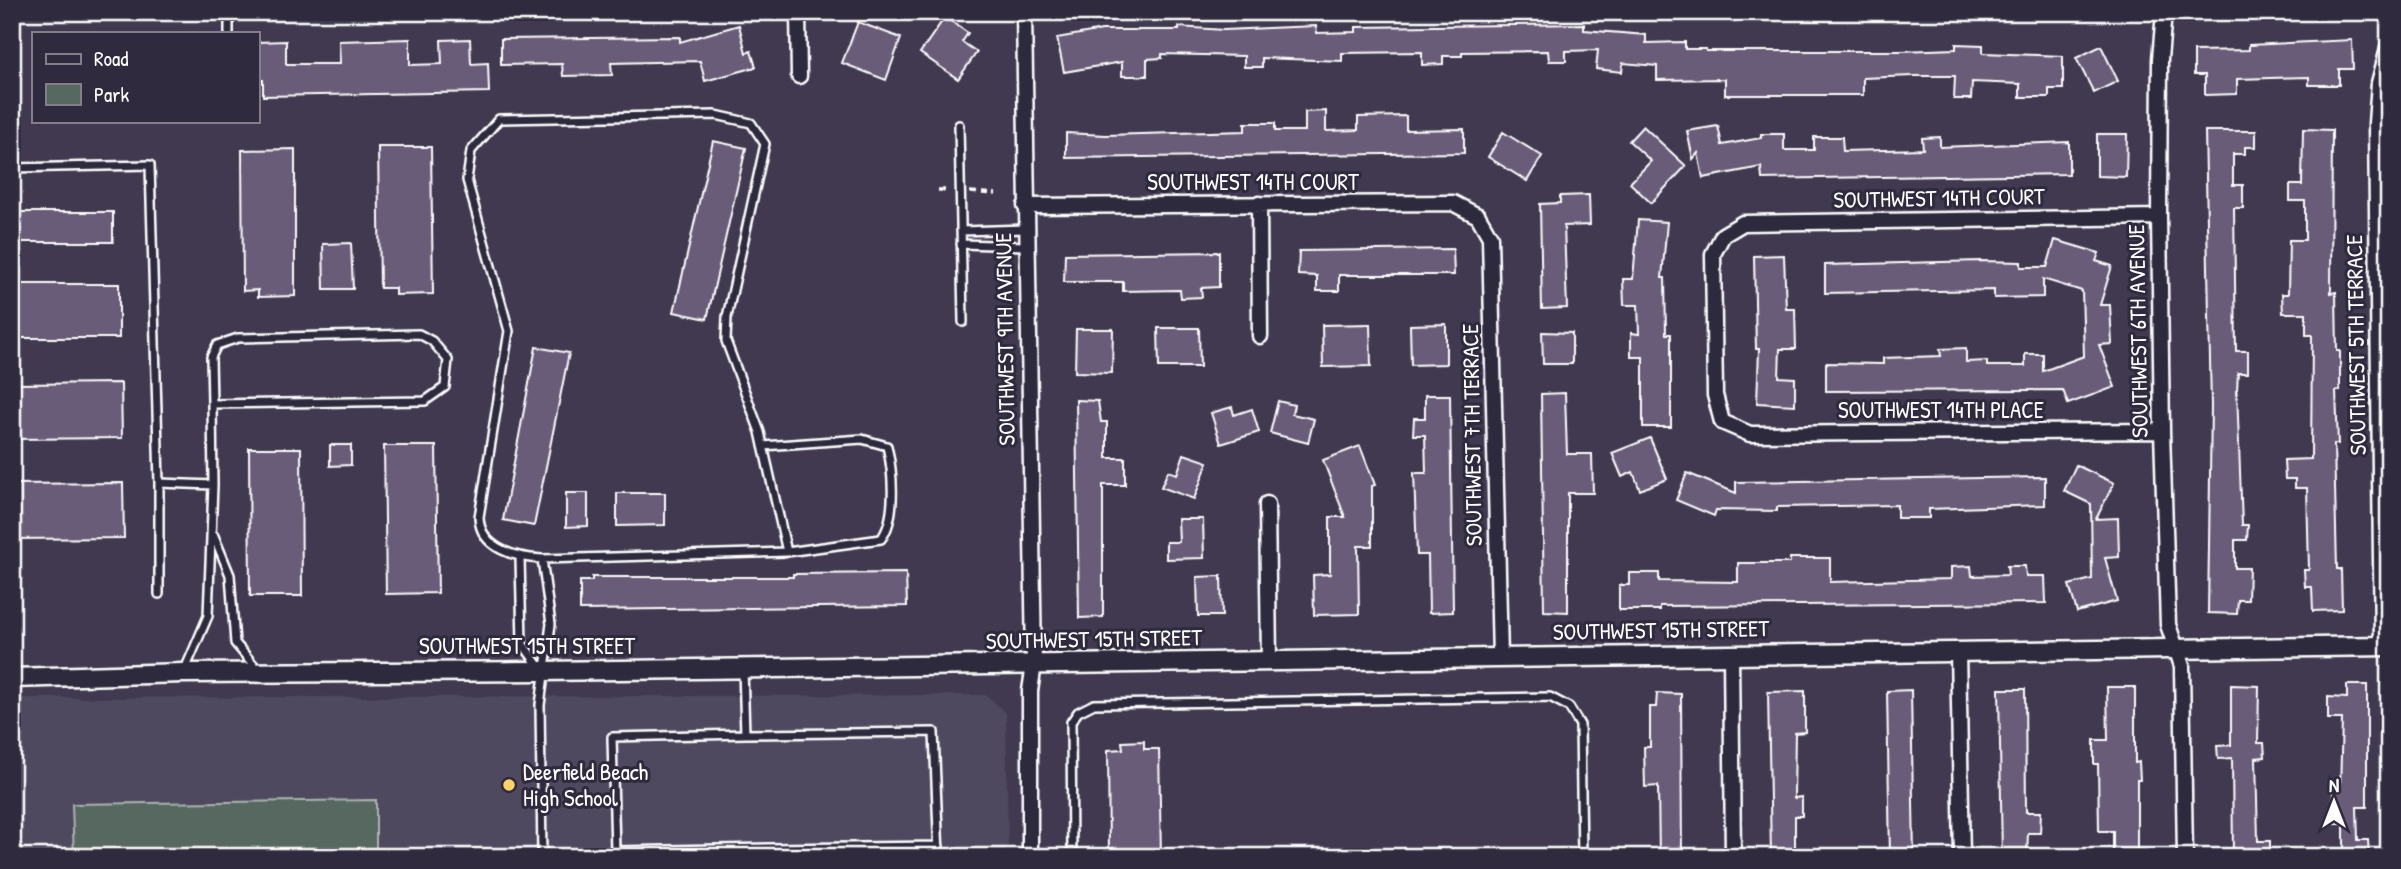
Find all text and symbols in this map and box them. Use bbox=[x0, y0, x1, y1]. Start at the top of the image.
legend bbox=[32, 32, 259, 122]
text: Road bbox=[94, 44, 128, 73]
text: Park bbox=[94, 80, 129, 109]
street label: SOUTHWEST 14TH COURT bbox=[1147, 166, 1359, 197]
street label: SOUTHWEST 14TH COURT bbox=[1833, 180, 2045, 215]
street label: SOUTHWEST 6TH AVENUE bbox=[2120, 224, 2155, 438]
street label: SOUTHWEST 9TH AVENUE bbox=[987, 232, 1022, 446]
street label: SOUTHWEST 5TH TERRACE bbox=[2338, 234, 2373, 456]
street label: SOUTHWEST 7TH TERRACE bbox=[1454, 324, 1489, 547]
street label: SOUTHWEST 14TH PLACE bbox=[1838, 394, 2044, 425]
street label: SOUTHWEST 15TH STREET bbox=[1553, 612, 1770, 647]
street label: SOUTHWEST 15TH STREET bbox=[986, 621, 1203, 656]
street label: SOUTHWEST 15TH STREET bbox=[419, 630, 635, 661]
place label: Deerfield Beach High School bbox=[523, 756, 649, 813]
north arrow bbox=[2300, 768, 2370, 838]
text: N bbox=[2329, 772, 2339, 798]
marker: Deerfield Beach High School bbox=[501, 777, 517, 793]

